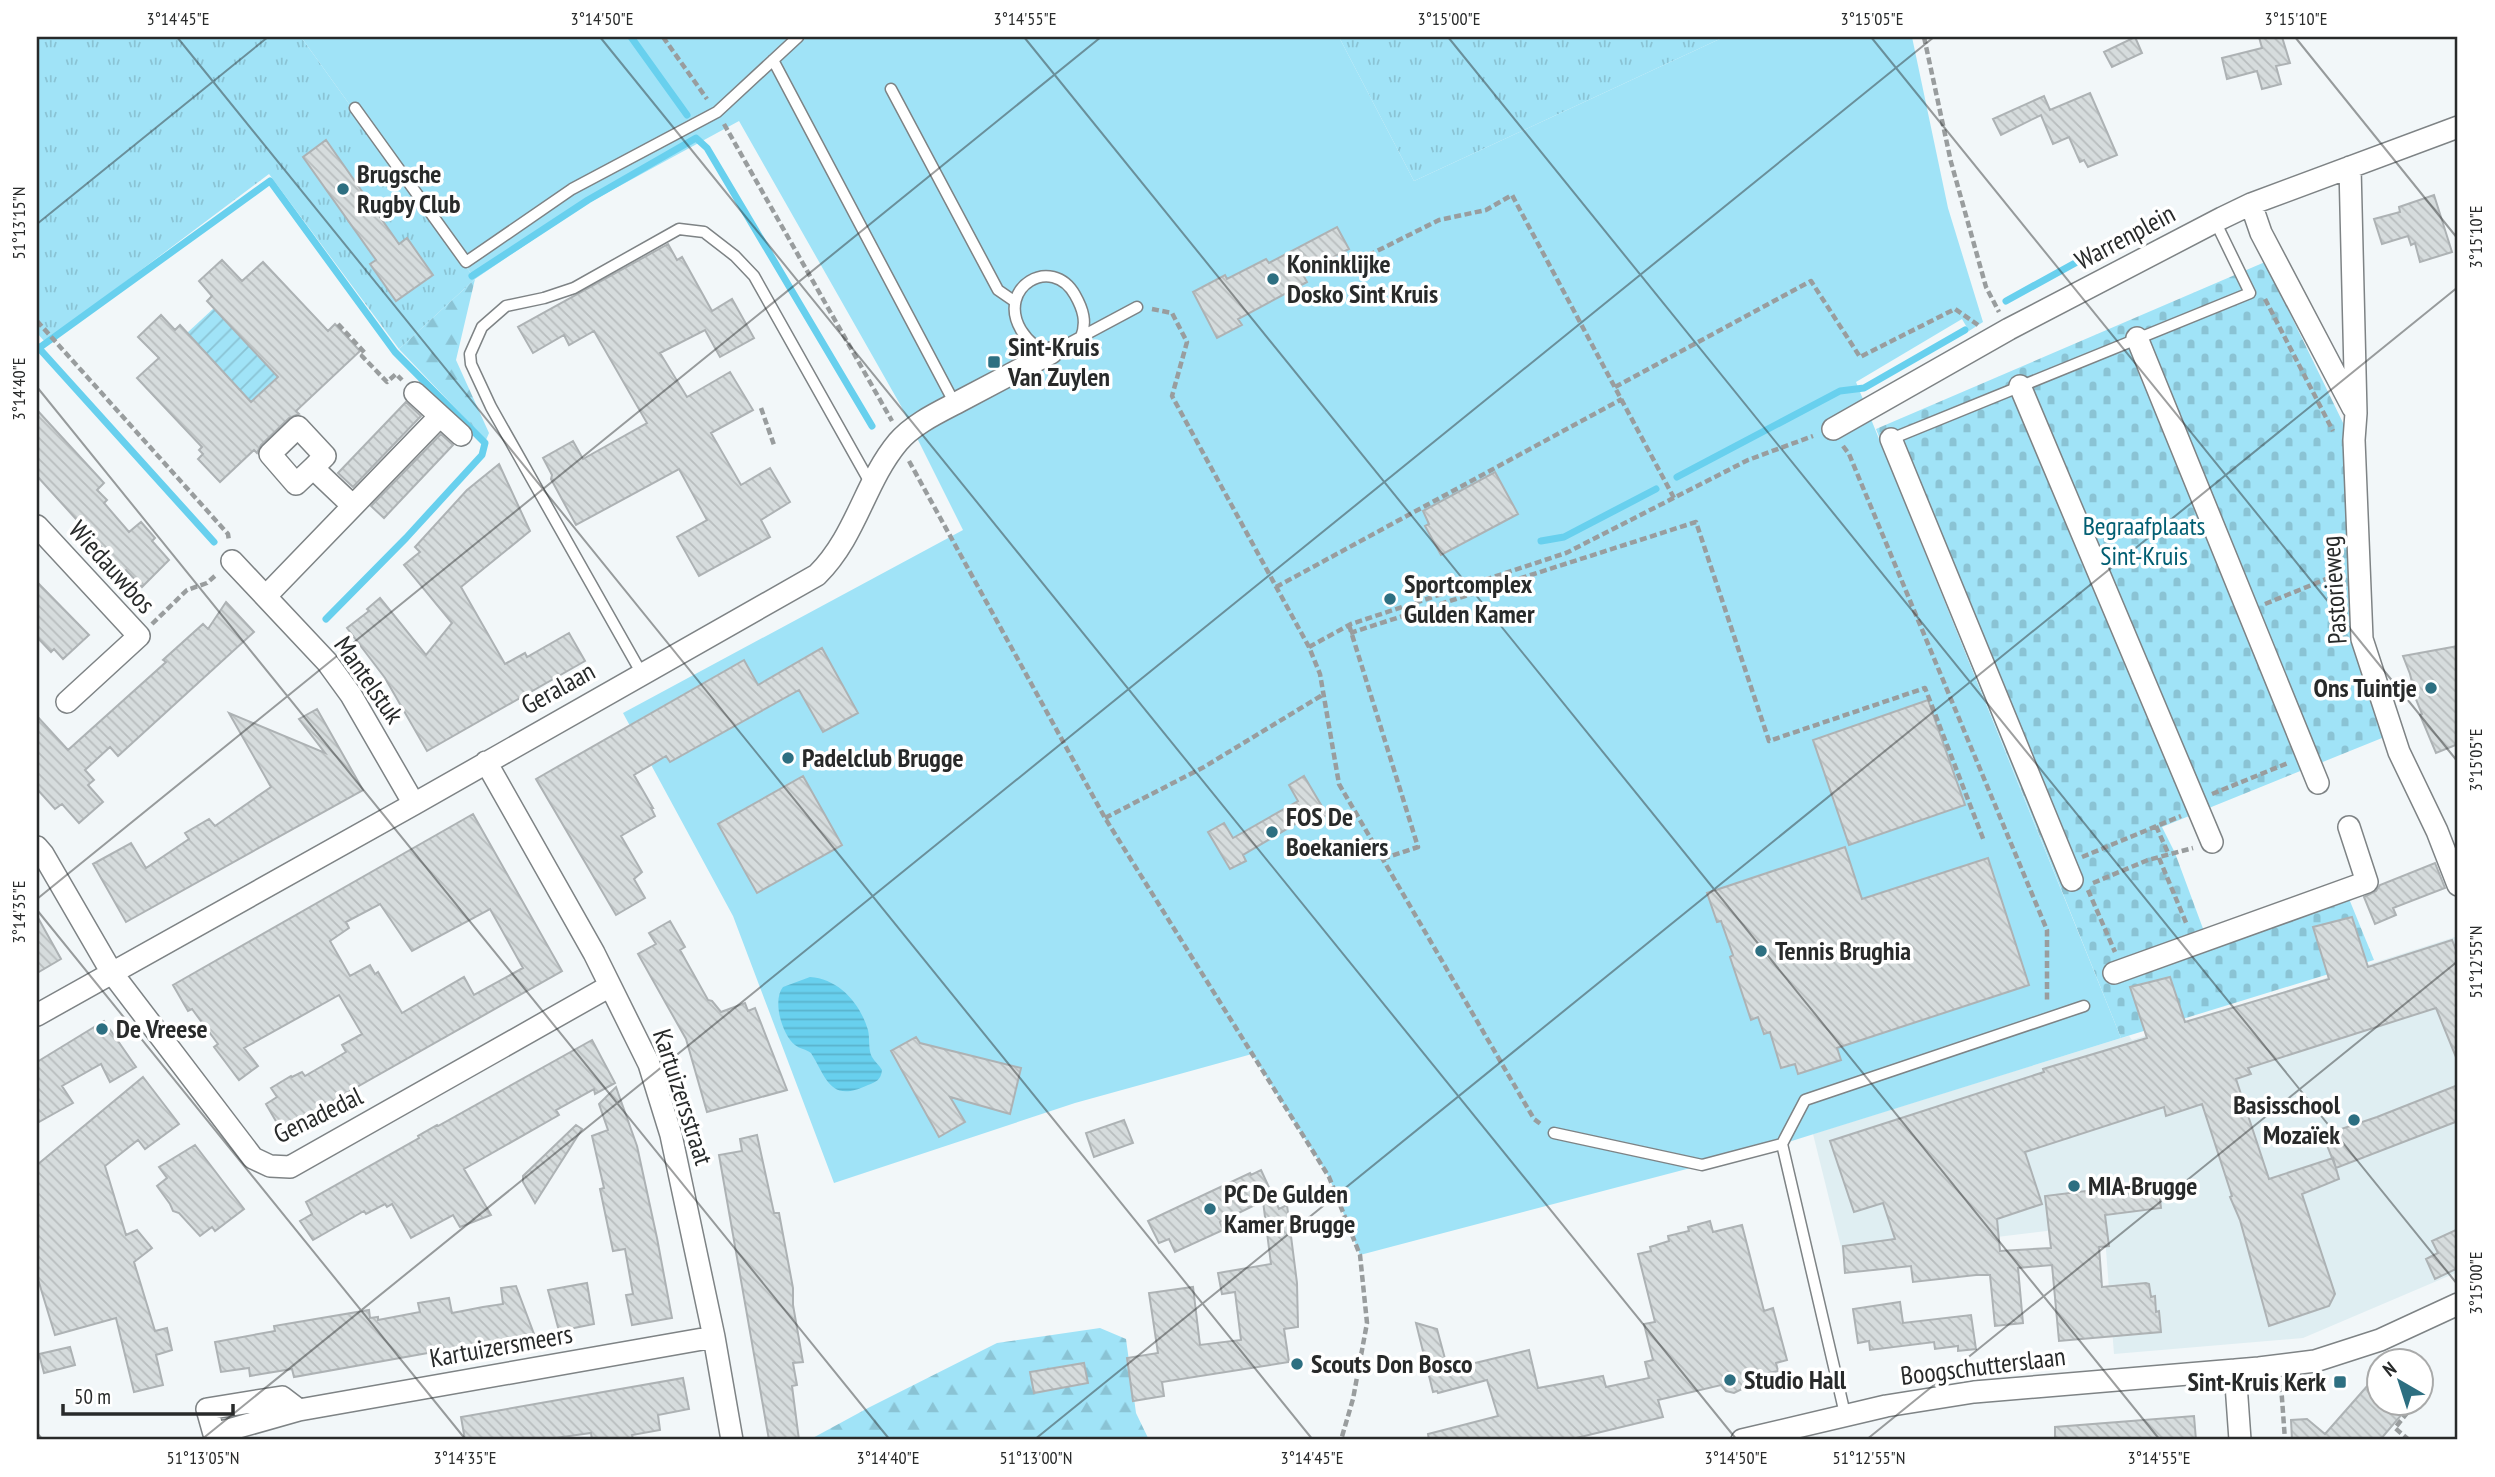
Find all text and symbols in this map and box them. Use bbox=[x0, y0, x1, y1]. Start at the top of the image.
text: 3°14'45"E bbox=[147, 7, 209, 30]
text: 3°14'50"E bbox=[571, 7, 633, 30]
text: 3°14'55"E bbox=[994, 7, 1056, 30]
text: 3°15'00"E bbox=[1418, 7, 1480, 30]
text: 3°15'05"E bbox=[1841, 7, 1903, 30]
text: 3°15'10"E bbox=[2265, 7, 2327, 30]
place label: Brugsche Rugby Club bbox=[357, 157, 460, 220]
marker: Brugsche Rugby Club bbox=[335, 181, 351, 197]
text: 51°13'15"N bbox=[7, 187, 30, 259]
street label: Warrenplein bbox=[2069, 197, 2180, 277]
text: 3°15'10"E bbox=[2464, 206, 2487, 268]
place label: Koninklijke Dosko Sint Kruis bbox=[1287, 247, 1438, 310]
marker: Koninklijke Dosko Sint Kruis bbox=[1265, 271, 1281, 287]
place label: Sint-Kruis Van Zuylen bbox=[1007, 330, 1110, 393]
marker: Sint-Kruis Van Zuylen bbox=[986, 354, 1002, 370]
text: 3°14'40"E bbox=[7, 358, 30, 420]
park label: Begraafplaats Sint-Kruis bbox=[2083, 509, 2205, 572]
street label: Wiedauwbos bbox=[62, 513, 163, 620]
street label: Pastorieweg bbox=[2313, 535, 2354, 645]
place label: Sportcomplex Gulden Kamer bbox=[1404, 567, 1535, 630]
marker: Sportcomplex Gulden Kamer bbox=[1382, 591, 1398, 607]
street label: Mantelstuk bbox=[327, 630, 411, 730]
street label: Geralaan bbox=[515, 654, 600, 721]
place label: Ons Tuintje bbox=[2314, 671, 2417, 704]
marker: Ons Tuintje bbox=[2423, 680, 2439, 696]
text: 3°15'05"E bbox=[2464, 729, 2487, 791]
place label: Padelclub Brugge bbox=[802, 741, 964, 774]
marker: Padelclub Brugge bbox=[780, 750, 796, 766]
place label: FOS De Boekaniers bbox=[1286, 800, 1388, 863]
marker: FOS De Boekaniers bbox=[1264, 824, 1280, 840]
text: 3°14'35"E bbox=[7, 881, 30, 943]
text: 51°12'55"N bbox=[2464, 926, 2487, 998]
place label: Tennis Brughia bbox=[1775, 934, 1911, 967]
marker: Tennis Brughia bbox=[1753, 943, 1769, 959]
place label: De Vreese bbox=[116, 1012, 208, 1045]
marker: De Vreese bbox=[94, 1021, 110, 1037]
street label: Kartuizersstraat bbox=[646, 1025, 721, 1169]
street label: Genadedal bbox=[268, 1079, 368, 1150]
place label: Basisschool Mozaïek bbox=[2233, 1088, 2341, 1151]
marker: Basisschool Mozaïek bbox=[2346, 1112, 2362, 1128]
place label: MIA-Brugge bbox=[2088, 1169, 2198, 1202]
place label: PC De Gulden Kamer Brugge bbox=[1224, 1177, 1355, 1240]
marker: MIA-Brugge bbox=[2066, 1178, 2082, 1194]
marker: PC De Gulden Kamer Brugge bbox=[1202, 1201, 1218, 1217]
text: 3°15'00"E bbox=[2464, 1252, 2487, 1314]
street label: Kartuizersmeers bbox=[427, 1317, 575, 1374]
street label: Boogschutterslaan bbox=[1899, 1339, 2067, 1392]
place label: Scouts Don Bosco bbox=[1311, 1347, 1473, 1380]
north arrow bbox=[2366, 1348, 2436, 1418]
marker: Scouts Don Bosco bbox=[1289, 1356, 1305, 1372]
text: N bbox=[2378, 1356, 2401, 1381]
place label: Studio Hall bbox=[1744, 1363, 1847, 1396]
place label: Sint-Kruis Kerk bbox=[2187, 1365, 2326, 1398]
scale bar bbox=[63, 1372, 233, 1416]
marker: Studio Hall bbox=[1722, 1372, 1738, 1388]
marker: Sint-Kruis Kerk bbox=[2332, 1374, 2348, 1390]
text: 50 m bbox=[74, 1383, 111, 1410]
text: 51°13'05"N bbox=[167, 1446, 239, 1469]
text: 3°14'35"E bbox=[434, 1446, 496, 1469]
text: 3°14'40"E bbox=[857, 1446, 919, 1469]
text: 51°13'00"N bbox=[1000, 1446, 1072, 1469]
text: 3°14'45"E bbox=[1281, 1446, 1343, 1469]
text: 3°14'50"E bbox=[1705, 1446, 1767, 1469]
text: 51°12'55"N bbox=[1833, 1446, 1905, 1469]
text: 3°14'55"E bbox=[2128, 1446, 2190, 1469]

